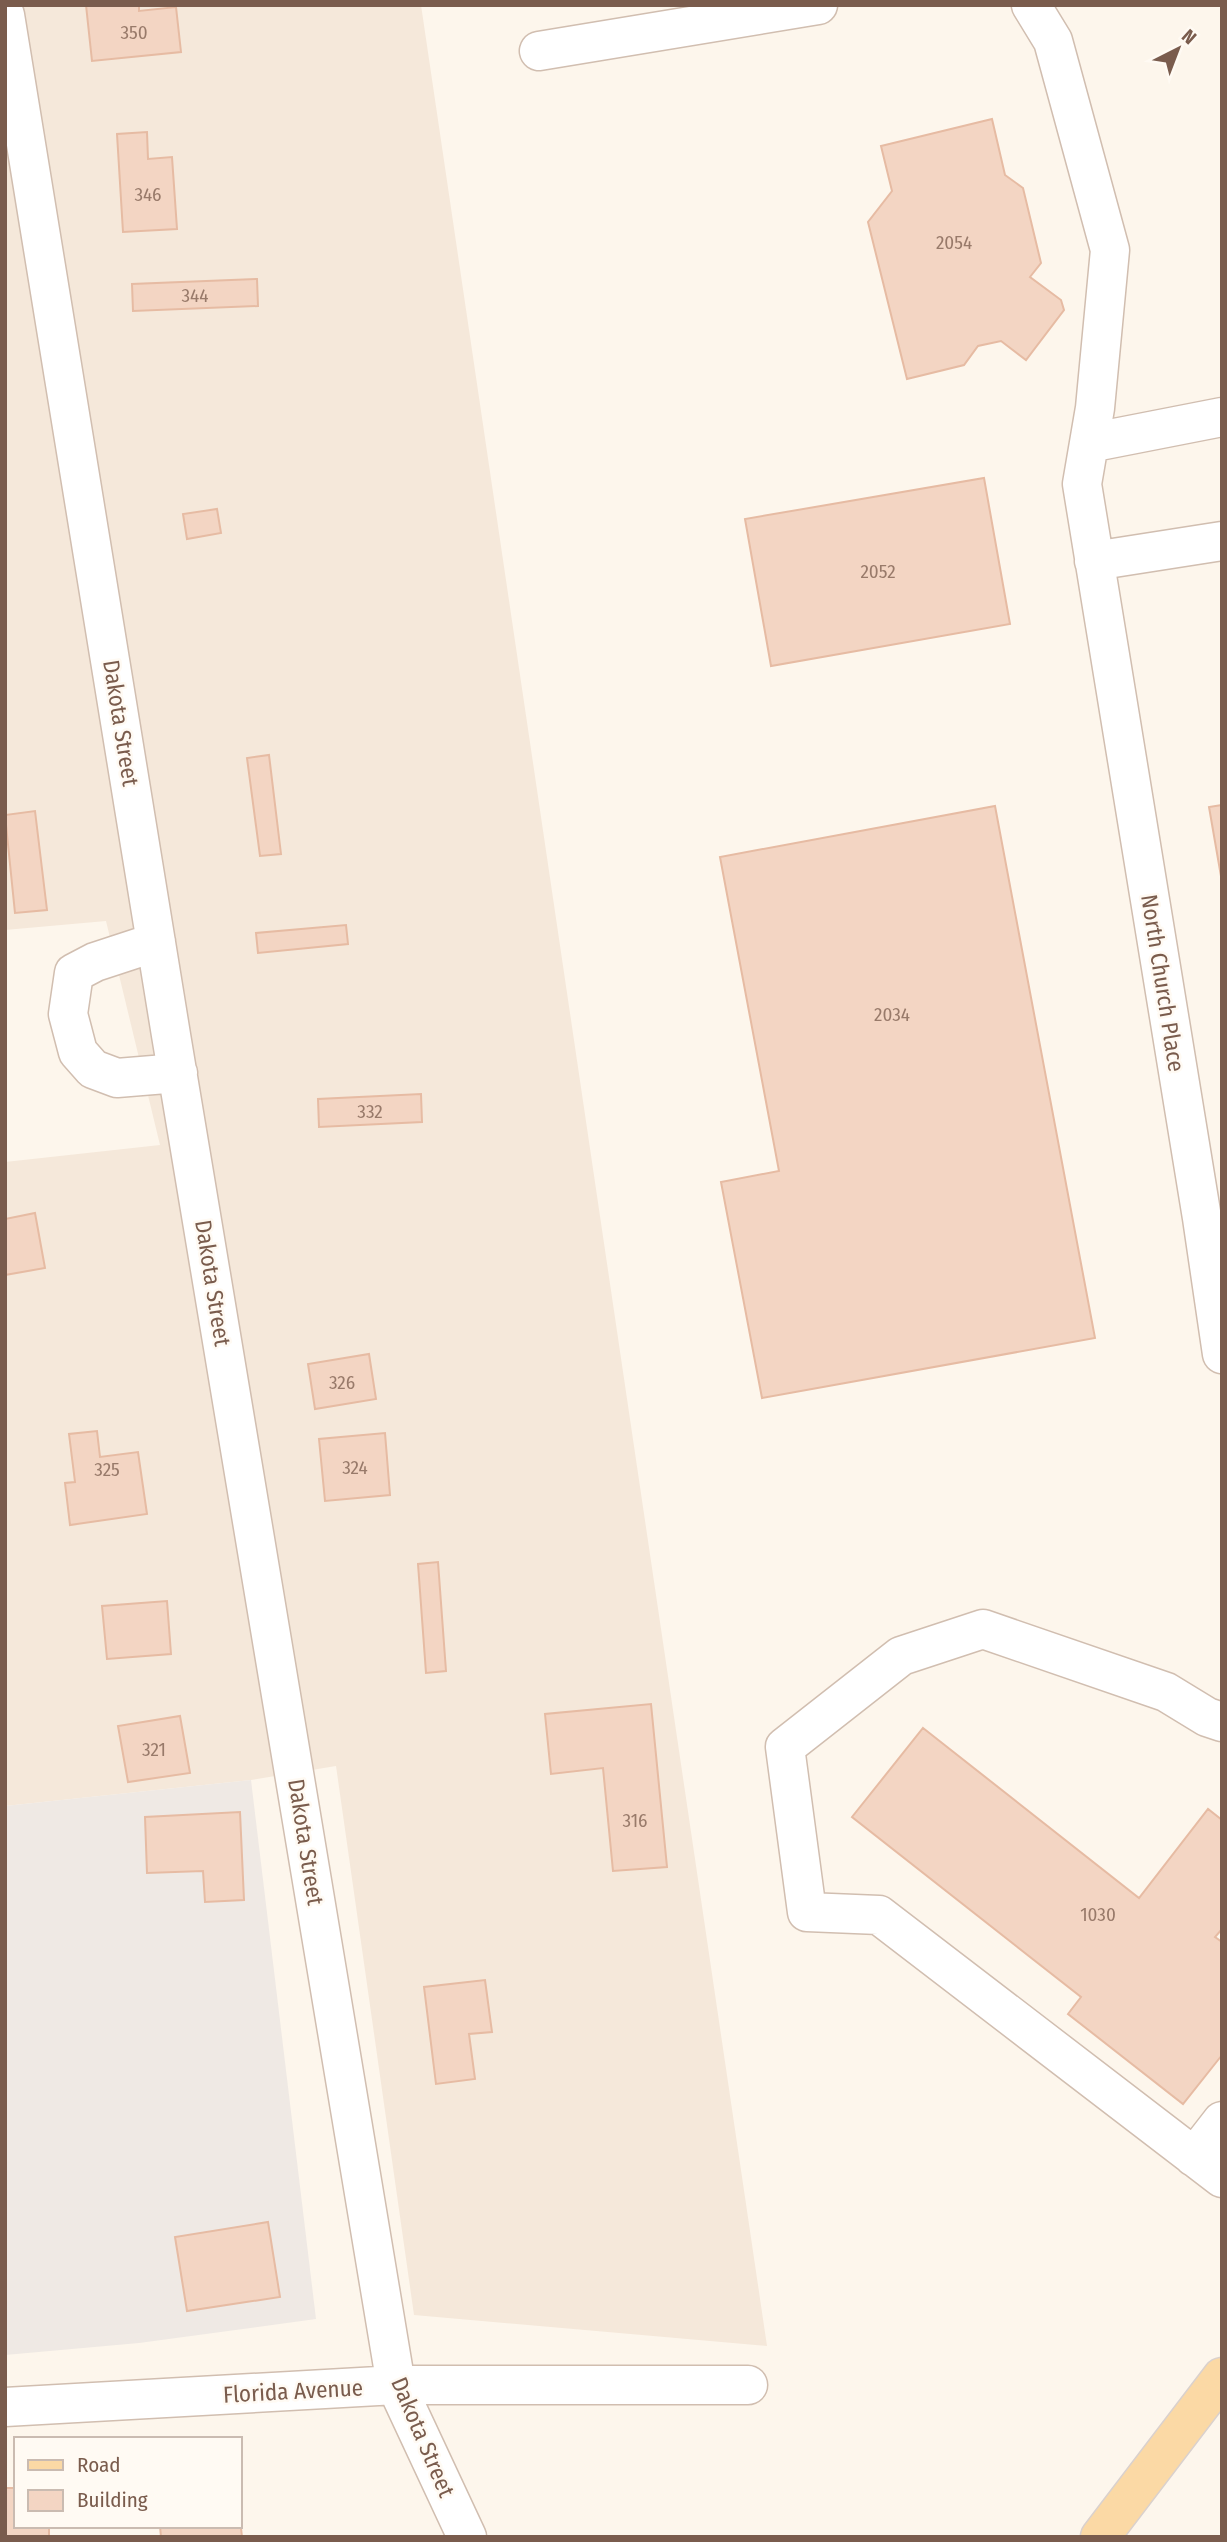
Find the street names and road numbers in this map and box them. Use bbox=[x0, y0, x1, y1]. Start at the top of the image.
street label: Dakota Street bbox=[97, 658, 145, 789]
street label: North Church Place bbox=[1135, 892, 1191, 1074]
street label: Dakota Street bbox=[189, 1218, 237, 1349]
street label: Dakota Street bbox=[282, 1777, 330, 1908]
street label: Florida Avenue bbox=[222, 2373, 364, 2409]
street label: Dakota Street bbox=[385, 2373, 461, 2502]

